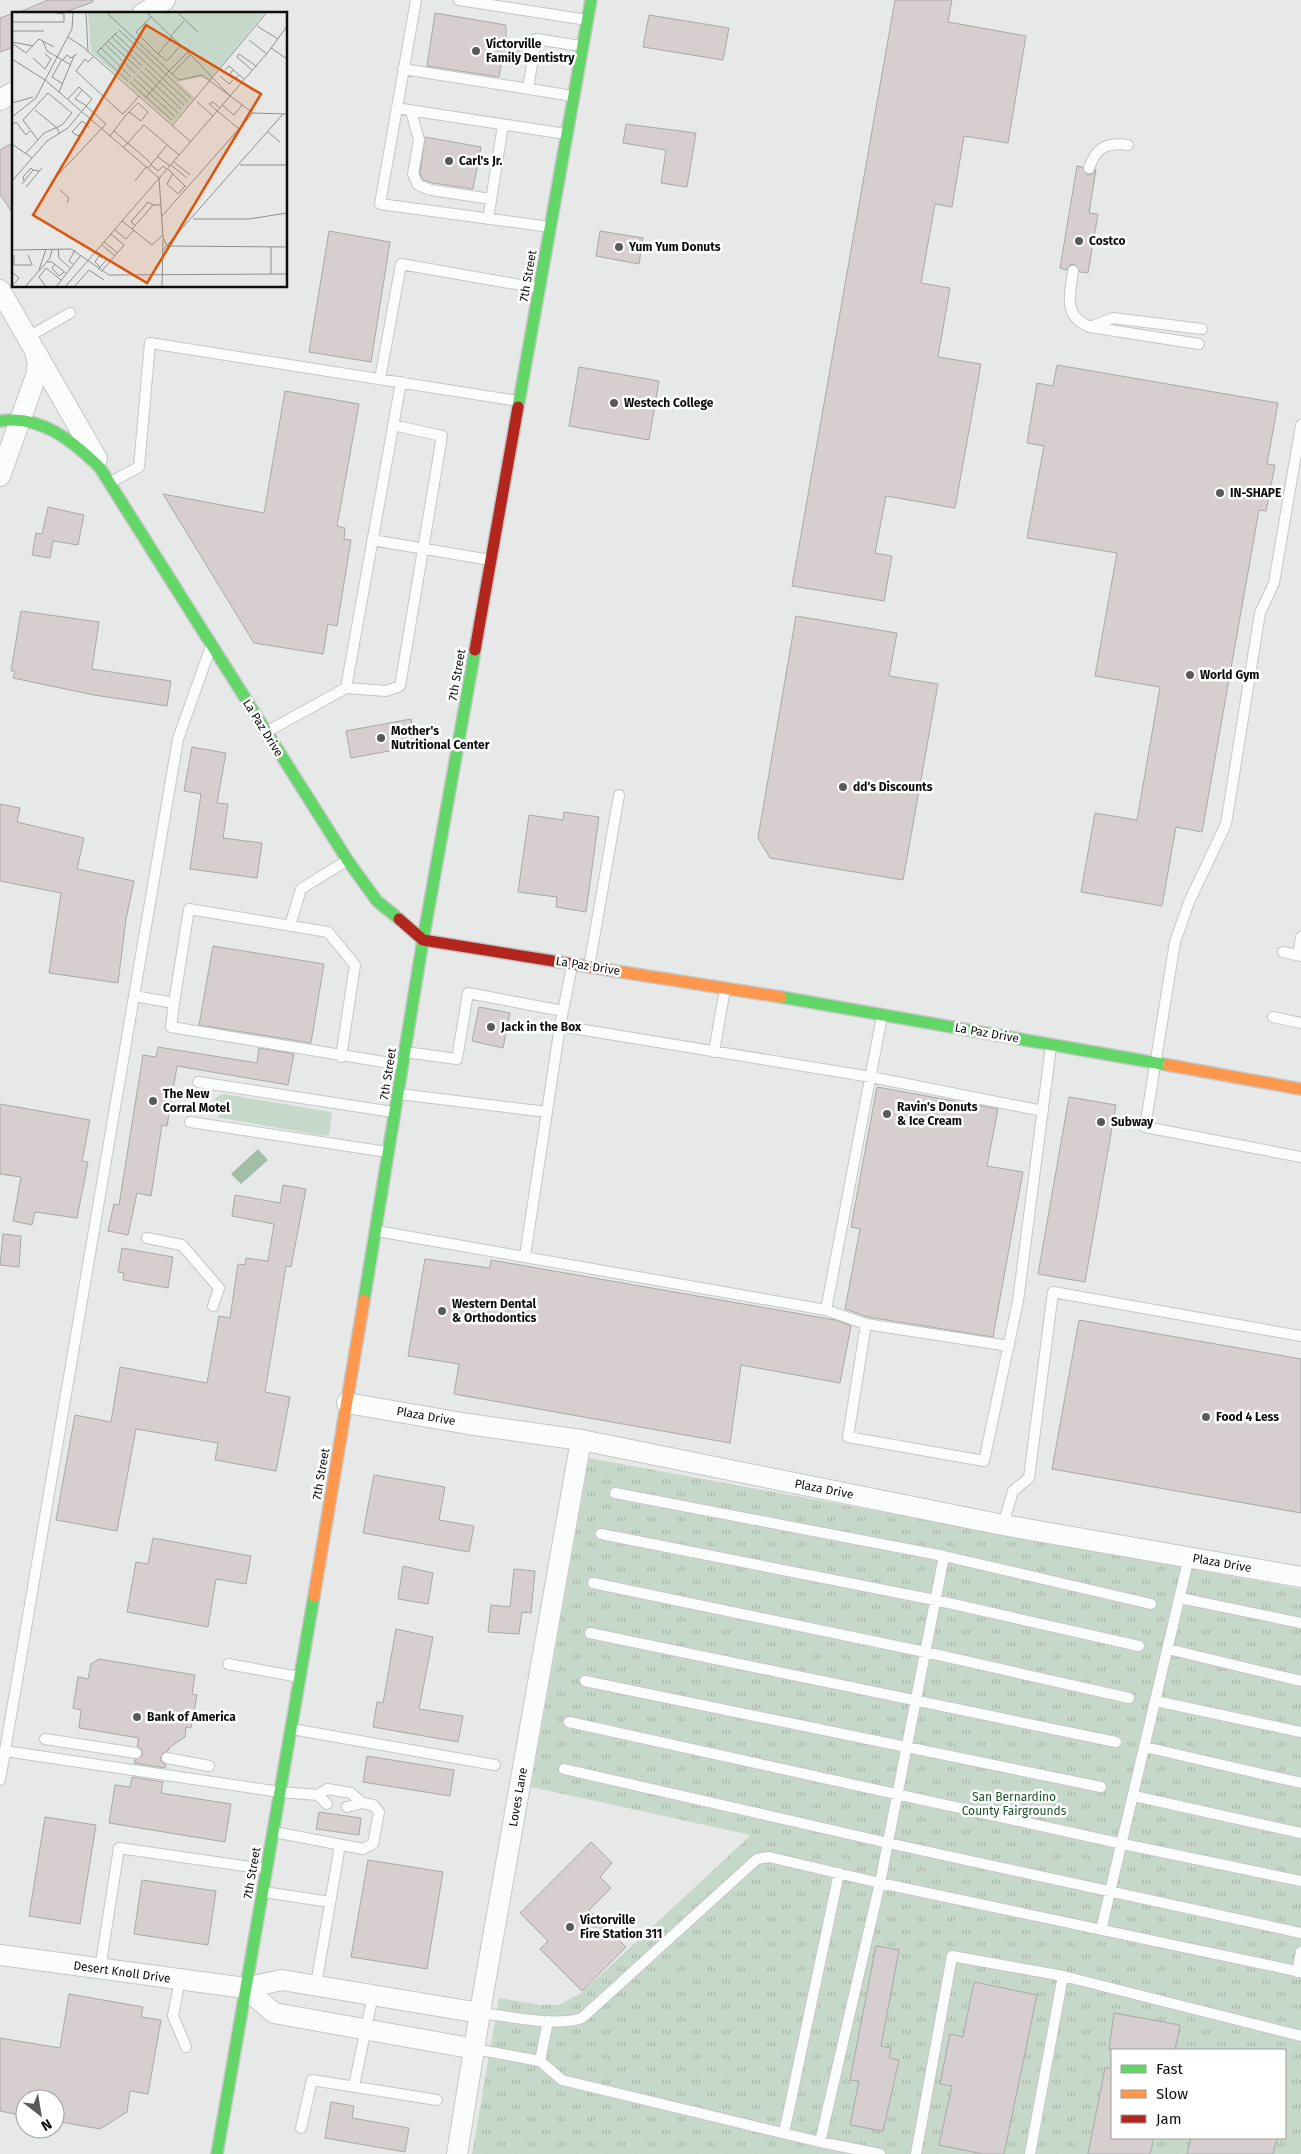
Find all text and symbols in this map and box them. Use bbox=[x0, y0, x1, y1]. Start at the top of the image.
inset map bbox=[12, 12, 288, 288]
place label: Victorville Family Dentistry bbox=[485, 37, 575, 65]
marker: Victorville Family Dentistry bbox=[470, 45, 482, 57]
place label: Carl's Jr. bbox=[459, 154, 503, 168]
marker: Carl's Jr. bbox=[443, 155, 455, 167]
place label: Costco bbox=[1089, 234, 1125, 248]
marker: Costco bbox=[1073, 235, 1085, 247]
place label: Yum Yum Donuts bbox=[628, 240, 721, 254]
marker: Yum Yum Donuts bbox=[613, 241, 625, 253]
street label: 7th Street bbox=[517, 248, 540, 303]
place label: Westech College bbox=[624, 396, 714, 410]
marker: Westech College bbox=[608, 397, 620, 409]
place label: IN-SHAPE bbox=[1230, 486, 1281, 500]
marker: IN-SHAPE bbox=[1214, 487, 1226, 499]
street label: 7th Street bbox=[446, 647, 469, 702]
place label: World Gym bbox=[1200, 668, 1260, 682]
marker: World Gym bbox=[1184, 669, 1196, 681]
street label: La Paz Drive bbox=[240, 697, 286, 759]
place label: Mother's Nutritional Center bbox=[391, 724, 490, 752]
marker: Mother's Nutritional Center bbox=[375, 732, 387, 744]
place label: dd's Discounts bbox=[853, 780, 933, 794]
marker: dd's Discounts bbox=[837, 781, 849, 793]
street label: La Paz Drive bbox=[555, 954, 621, 978]
place label: Jack in the Box bbox=[500, 1020, 582, 1034]
street label: La Paz Drive bbox=[954, 1020, 1020, 1046]
marker: Jack in the Box bbox=[485, 1021, 497, 1033]
street label: 7th Street bbox=[377, 1046, 399, 1101]
place label: The New Corral Motel bbox=[163, 1087, 230, 1115]
marker: The New Corral Motel bbox=[147, 1095, 159, 1107]
place label: Ravin's Donuts & Ice Cream bbox=[897, 1100, 978, 1128]
marker: Ravin's Donuts & Ice Cream bbox=[881, 1108, 893, 1120]
place label: Subway bbox=[1111, 1115, 1154, 1129]
marker: Subway bbox=[1095, 1116, 1107, 1128]
place label: Western Dental & Orthodontics bbox=[452, 1297, 537, 1325]
marker: Western Dental & Orthodontics bbox=[436, 1305, 448, 1317]
street label: Plaza Drive bbox=[395, 1404, 457, 1428]
place label: Food 4 Less bbox=[1216, 1410, 1279, 1424]
marker: Food 4 Less bbox=[1200, 1411, 1212, 1423]
street label: 7th Street bbox=[310, 1446, 333, 1501]
street label: Plaza Drive bbox=[793, 1476, 855, 1502]
street label: Plaza Drive bbox=[1191, 1551, 1253, 1575]
place label: Bank of America bbox=[147, 1710, 236, 1724]
marker: Bank of America bbox=[131, 1711, 143, 1723]
street label: Loves Lane bbox=[506, 1766, 530, 1828]
park label: San Bernardino County Fairgrounds bbox=[962, 1790, 1067, 1818]
street label: 7th Street bbox=[241, 1845, 264, 1900]
place label: Victorville Fire Station 311 bbox=[579, 1913, 662, 1941]
marker: Victorville Fire Station 311 bbox=[564, 1921, 576, 1933]
street label: Desert Knoll Drive bbox=[72, 1958, 172, 1986]
legend bbox=[1111, 2049, 1286, 2139]
text: Fast bbox=[1156, 2060, 1183, 2078]
text: Slow bbox=[1156, 2085, 1188, 2103]
north arrow bbox=[15, 2089, 65, 2139]
text: Jam bbox=[1156, 2110, 1182, 2128]
text: N bbox=[38, 2115, 55, 2134]

